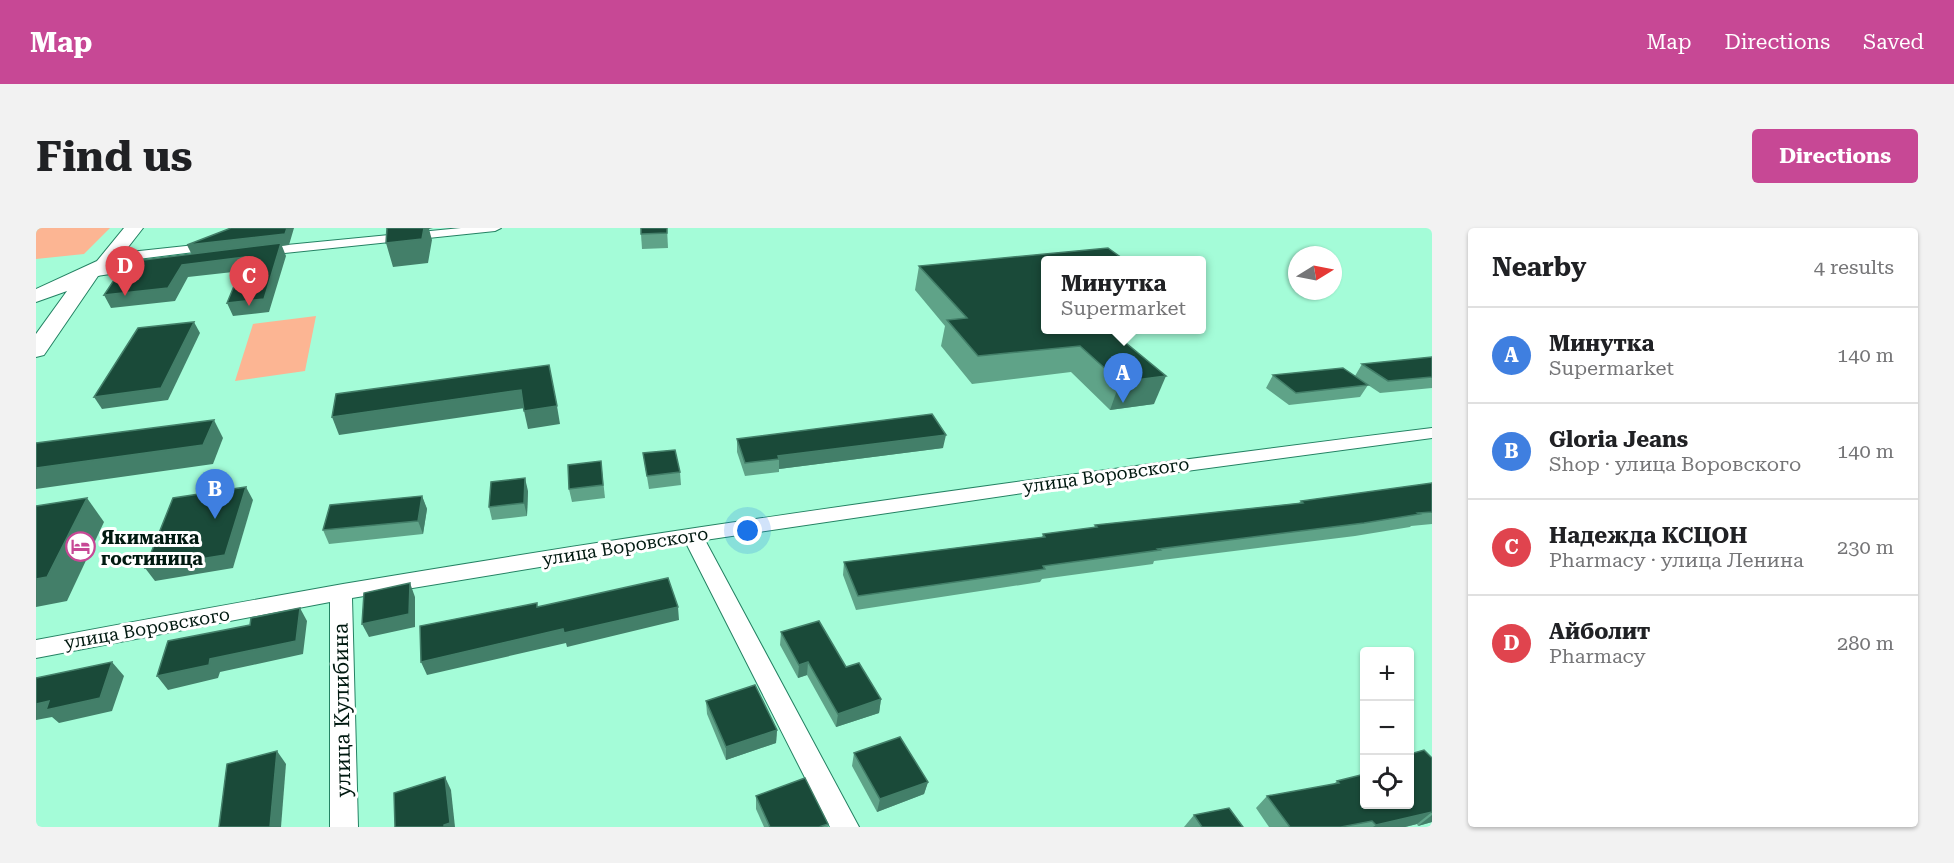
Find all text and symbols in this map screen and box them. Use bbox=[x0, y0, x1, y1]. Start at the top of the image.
text: Map bbox=[30, 26, 92, 59]
text: Map bbox=[1647, 30, 1691, 54]
text: Directions bbox=[1724, 30, 1830, 54]
text: Saved bbox=[1863, 30, 1924, 54]
button: Directions bbox=[1752, 129, 1918, 183]
text: Find us bbox=[36, 132, 193, 181]
north arrow bbox=[1288, 246, 1342, 300]
pin: D bbox=[106, 247, 145, 296]
text: Nearby bbox=[1492, 252, 1586, 282]
text: 4 results bbox=[1814, 255, 1894, 279]
pin: C bbox=[230, 256, 268, 306]
popup bbox=[1041, 256, 1206, 334]
text: Минутка bbox=[1061, 271, 1167, 296]
text: Supermarket bbox=[1061, 296, 1186, 320]
text: Минутка bbox=[1549, 331, 1655, 356]
text: A bbox=[1504, 343, 1519, 367]
text: 140 m bbox=[1837, 343, 1894, 367]
pin: A bbox=[1104, 354, 1142, 403]
text: Supermarket bbox=[1549, 356, 1674, 380]
text: Gloria Jeans bbox=[1549, 427, 1688, 452]
text: B bbox=[1504, 439, 1519, 463]
text: 140 m bbox=[1837, 439, 1894, 463]
text: Shop · улица Воровского bbox=[1549, 452, 1801, 476]
street label: улица Воровского bbox=[1021, 453, 1191, 497]
pin: B bbox=[196, 470, 234, 519]
your location bbox=[733, 516, 762, 545]
street label: улица Воровского bbox=[541, 523, 709, 569]
text: Надежда КСЦОН bbox=[1549, 523, 1747, 548]
place label: Якиманка гостиница bbox=[101, 527, 203, 569]
hotel icon: Якиманка гостиница bbox=[64, 531, 96, 563]
text: C bbox=[1505, 535, 1519, 559]
text: 230 m bbox=[1837, 535, 1894, 559]
text: Pharmacy · улица Ленина bbox=[1549, 548, 1804, 572]
street label: улица Воровского bbox=[63, 603, 231, 653]
text: Айболит bbox=[1549, 619, 1650, 644]
street label: улица Кулибина bbox=[328, 622, 356, 798]
text: D bbox=[1503, 631, 1520, 655]
text: 280 m bbox=[1837, 631, 1894, 655]
text: Pharmacy bbox=[1549, 644, 1646, 668]
map controls bbox=[1360, 647, 1414, 809]
button: + bbox=[1360, 647, 1414, 701]
button: − bbox=[1360, 701, 1414, 755]
button: locate bbox=[1360, 755, 1414, 809]

